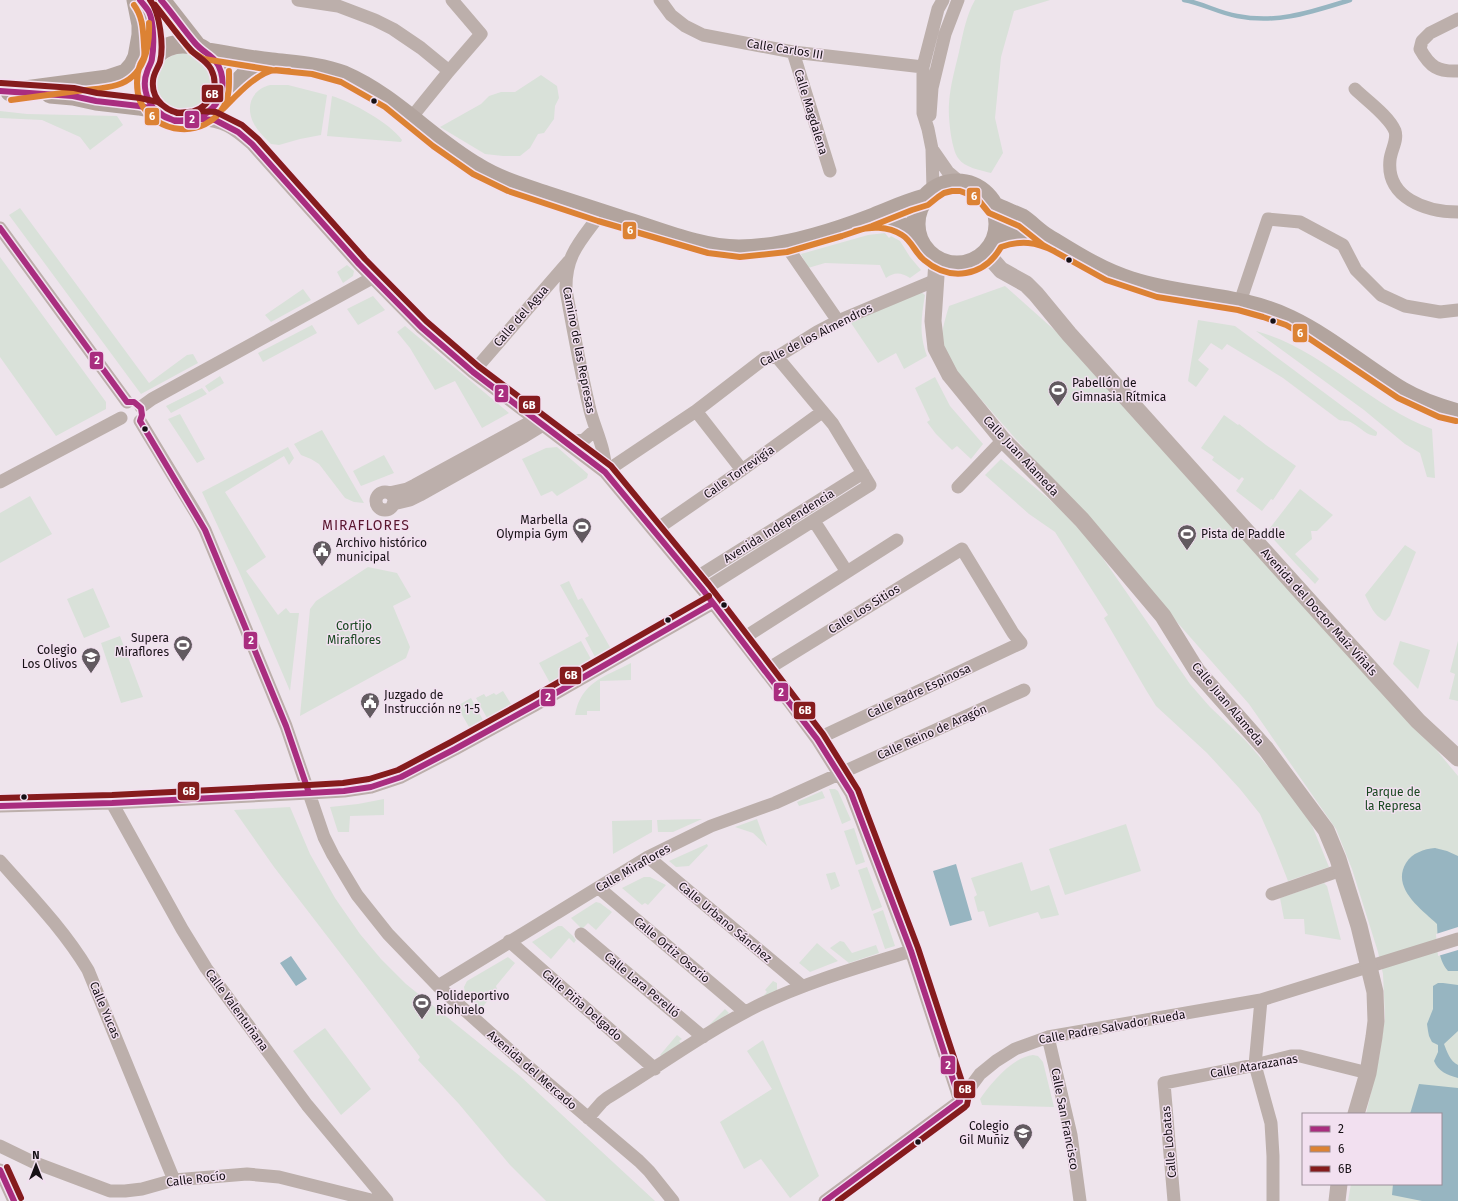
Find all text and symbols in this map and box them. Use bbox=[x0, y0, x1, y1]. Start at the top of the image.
street label: Calle Carlos III bbox=[746, 36, 824, 62]
street label: Calle Magdalena bbox=[791, 68, 831, 156]
line badge: 6B bbox=[201, 84, 224, 103]
text: 6B bbox=[206, 88, 219, 101]
unlabelled marker bbox=[369, 96, 379, 106]
line badge: 6 bbox=[144, 107, 160, 126]
text: 6 bbox=[149, 110, 155, 123]
line badge: 2 bbox=[184, 110, 200, 129]
text: 2 bbox=[189, 113, 195, 126]
line badge: 6 bbox=[966, 187, 981, 206]
text: 6 bbox=[971, 190, 977, 203]
line badge: 6 bbox=[622, 221, 637, 240]
text: 6 bbox=[627, 224, 633, 237]
unlabelled marker bbox=[1064, 255, 1074, 265]
street label: Calle del Agua bbox=[491, 282, 551, 350]
street label: Camino de las Represas bbox=[560, 286, 598, 415]
street label: Calle de los Almendros bbox=[758, 300, 875, 369]
unlabelled marker bbox=[1268, 316, 1278, 326]
line badge: 6 bbox=[1292, 323, 1308, 343]
text: 6 bbox=[1297, 327, 1303, 340]
line badge: 2 bbox=[89, 351, 104, 370]
text: 2 bbox=[94, 354, 100, 367]
place label: Pabellón de Gimnasia Rítmica bbox=[1072, 376, 1166, 404]
sports icon: Pabellón de Gimnasia Rítmica bbox=[1047, 379, 1069, 407]
line badge: 2 bbox=[494, 384, 509, 403]
text: 2 bbox=[498, 387, 504, 400]
line badge: 6B bbox=[518, 395, 541, 414]
text: 6B bbox=[523, 399, 536, 412]
street label: Calle Juan Alameda bbox=[980, 413, 1062, 499]
unlabelled marker bbox=[140, 424, 150, 434]
street label: Calle Torrevigía bbox=[701, 442, 777, 502]
street label: Avenida Independencia bbox=[721, 486, 837, 566]
place label: Marbella Olympia Gym bbox=[496, 513, 568, 541]
sports icon: Marbella Olympia Gym bbox=[571, 516, 593, 544]
district label: MIRAFLORES bbox=[322, 517, 410, 534]
sports icon: Pista de Paddle bbox=[1176, 523, 1198, 551]
place label: Pista de Paddle bbox=[1201, 527, 1285, 541]
place label: Archivo histórico municipal bbox=[336, 536, 427, 564]
public building icon: Archivo histórico municipal bbox=[311, 539, 333, 567]
street label: Avenida del Doctor Maíz Viñals bbox=[1258, 545, 1380, 679]
street label: Calle Los Sitios bbox=[826, 581, 903, 637]
unlabelled marker bbox=[719, 600, 729, 610]
unlabelled marker bbox=[663, 615, 673, 625]
park label: Cortijo Miraflores bbox=[327, 619, 381, 647]
place label: Supera Miraflores bbox=[115, 631, 169, 659]
line badge: 2 bbox=[243, 631, 258, 650]
sports icon: Supera Miraflores bbox=[172, 634, 194, 662]
text: 2 bbox=[248, 634, 254, 647]
place label: Colegio Los Olivos bbox=[22, 643, 77, 671]
school or university icon: Colegio Los Olivos bbox=[80, 646, 102, 674]
street label: Calle Juan Alameda bbox=[1189, 659, 1267, 749]
street label: Calle Padre Espinosa bbox=[865, 661, 973, 721]
line badge: 6B bbox=[559, 666, 582, 685]
text: 6B bbox=[565, 669, 578, 682]
line badge: 2 bbox=[773, 682, 789, 702]
text: 2 bbox=[778, 686, 784, 699]
place label: Juzgado de Instrucción nº 1-5 bbox=[384, 688, 480, 716]
line badge: 2 bbox=[540, 688, 556, 707]
public building icon: Juzgado de Instrucción nº 1-5 bbox=[359, 691, 381, 719]
text: 2 bbox=[545, 691, 551, 704]
line badge: 6B bbox=[793, 701, 816, 720]
street label: Calle Reino de Aragón bbox=[875, 702, 989, 762]
text: 6B bbox=[799, 704, 812, 717]
line badge: 6B bbox=[177, 781, 200, 801]
text: 6B bbox=[183, 785, 196, 798]
park label: Parque de la Represa bbox=[1365, 785, 1421, 813]
unlabelled marker bbox=[19, 792, 29, 802]
street label: Calle Miraflores bbox=[593, 841, 673, 895]
street label: Calle Urbano Sánchez bbox=[675, 879, 775, 965]
street label: Calle Ortiz Osorio bbox=[631, 914, 713, 986]
street label: Calle Lara Perelló bbox=[602, 949, 682, 1021]
street label: Calle Valentuñana bbox=[203, 966, 271, 1054]
street label: Calle Piña Delgado bbox=[539, 966, 625, 1044]
street label: Calle Yucas bbox=[87, 979, 123, 1041]
place label: Polideportivo Riohuelo bbox=[436, 989, 510, 1017]
sports icon: Polideportivo Riohuelo bbox=[411, 992, 433, 1020]
street label: Calle Padre Salvador Rueda bbox=[1038, 1007, 1186, 1047]
street label: Avenida del Mercado bbox=[485, 1027, 579, 1113]
street label: Calle Atarazanas bbox=[1209, 1051, 1299, 1081]
line badge: 2 bbox=[940, 1055, 956, 1075]
text: 2 bbox=[945, 1059, 951, 1072]
street label: Calle San Francisco bbox=[1048, 1067, 1082, 1171]
line badge: 6B bbox=[953, 1080, 976, 1099]
text: 6B bbox=[959, 1083, 972, 1096]
street label: Calle Lobatas bbox=[1159, 1105, 1179, 1179]
legend bbox=[1302, 1113, 1442, 1185]
place label: Colegio Gil Muñiz bbox=[959, 1119, 1009, 1147]
school or university icon: Colegio Gil Muñiz bbox=[1012, 1122, 1034, 1150]
text: 2 bbox=[1338, 1122, 1344, 1136]
unlabelled marker bbox=[913, 1137, 923, 1147]
text: 6 bbox=[1338, 1142, 1344, 1156]
north arrow bbox=[16, 1145, 56, 1185]
text: N bbox=[32, 1149, 40, 1162]
text: 6B bbox=[1338, 1162, 1352, 1176]
street label: Calle Rocío bbox=[165, 1168, 227, 1190]

